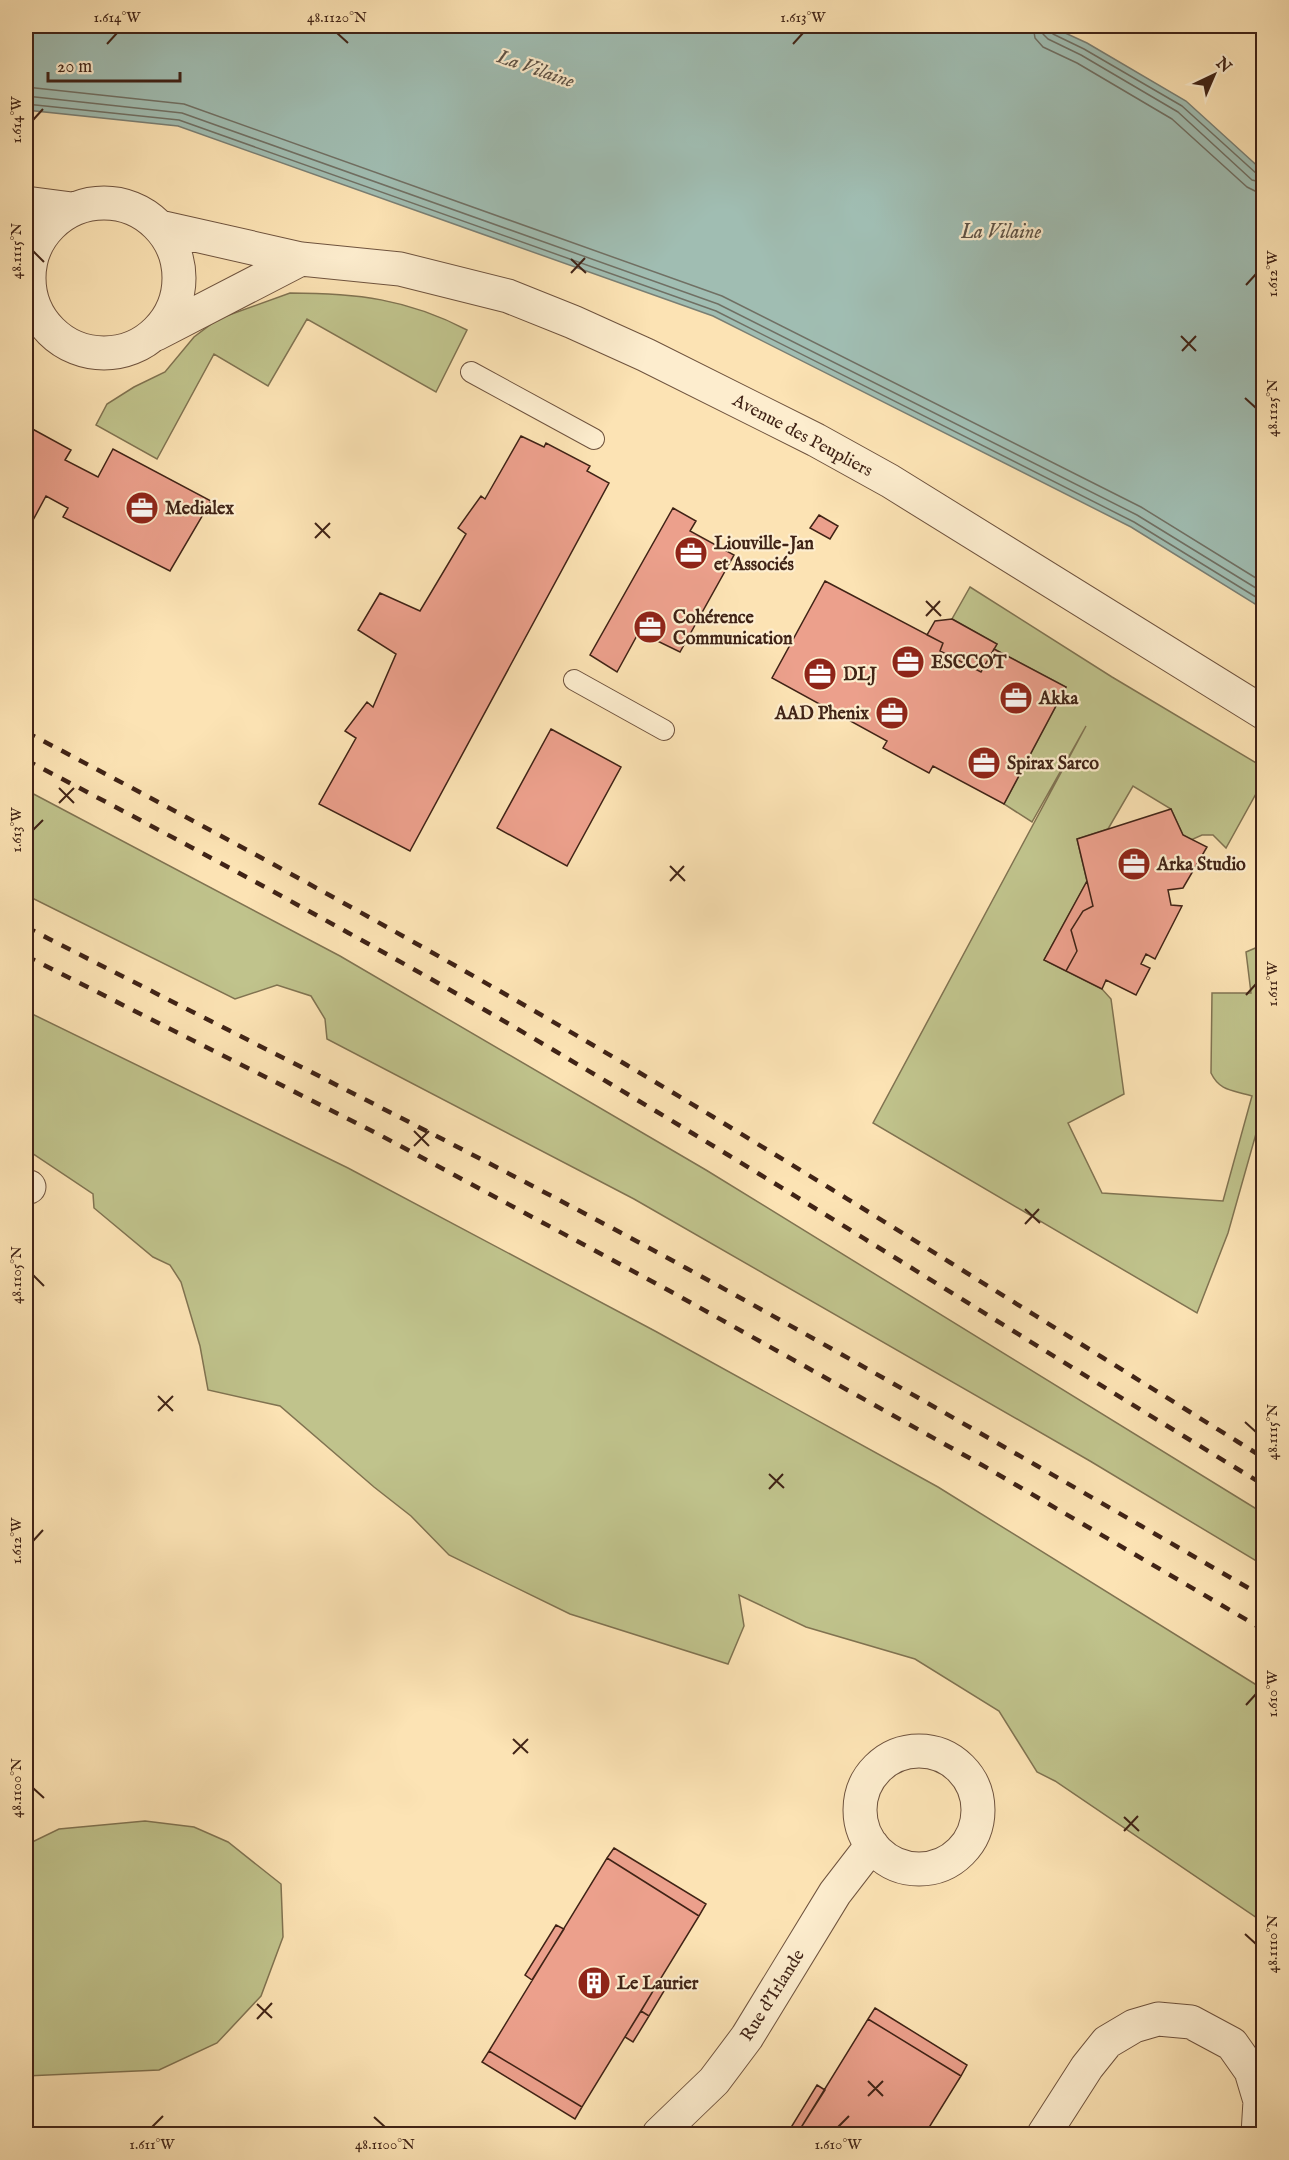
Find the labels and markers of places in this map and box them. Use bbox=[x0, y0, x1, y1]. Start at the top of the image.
office icon: Medialex bbox=[124, 490, 160, 526]
place label: Medialex bbox=[165, 498, 234, 521]
place label: Liouville-Jan et Associés bbox=[714, 533, 814, 577]
office icon: Liouville-Jan et Associés bbox=[673, 535, 709, 571]
place label: Cohérence Communication bbox=[673, 607, 793, 651]
office icon: Cohérence Communication bbox=[632, 609, 668, 645]
office icon: ESCCOT bbox=[890, 644, 926, 680]
place label: ESCCOT bbox=[931, 652, 1007, 675]
office icon: DLJ bbox=[802, 656, 838, 692]
place label: DLJ bbox=[843, 664, 878, 687]
office icon: Akka bbox=[998, 680, 1034, 716]
place label: Akka bbox=[1038, 688, 1079, 711]
office icon: AAD Phenix bbox=[874, 695, 910, 731]
place label: AAD Phenix bbox=[774, 703, 869, 726]
office icon: Spirax Sarco bbox=[966, 745, 1002, 781]
place label: Spirax Sarco bbox=[1007, 753, 1099, 776]
office icon: Arka Studio bbox=[1116, 846, 1152, 882]
place label: Arka Studio bbox=[1156, 854, 1246, 877]
building icon: Le Laurier bbox=[576, 1965, 612, 2001]
place label: Le Laurier bbox=[617, 1973, 699, 1996]

